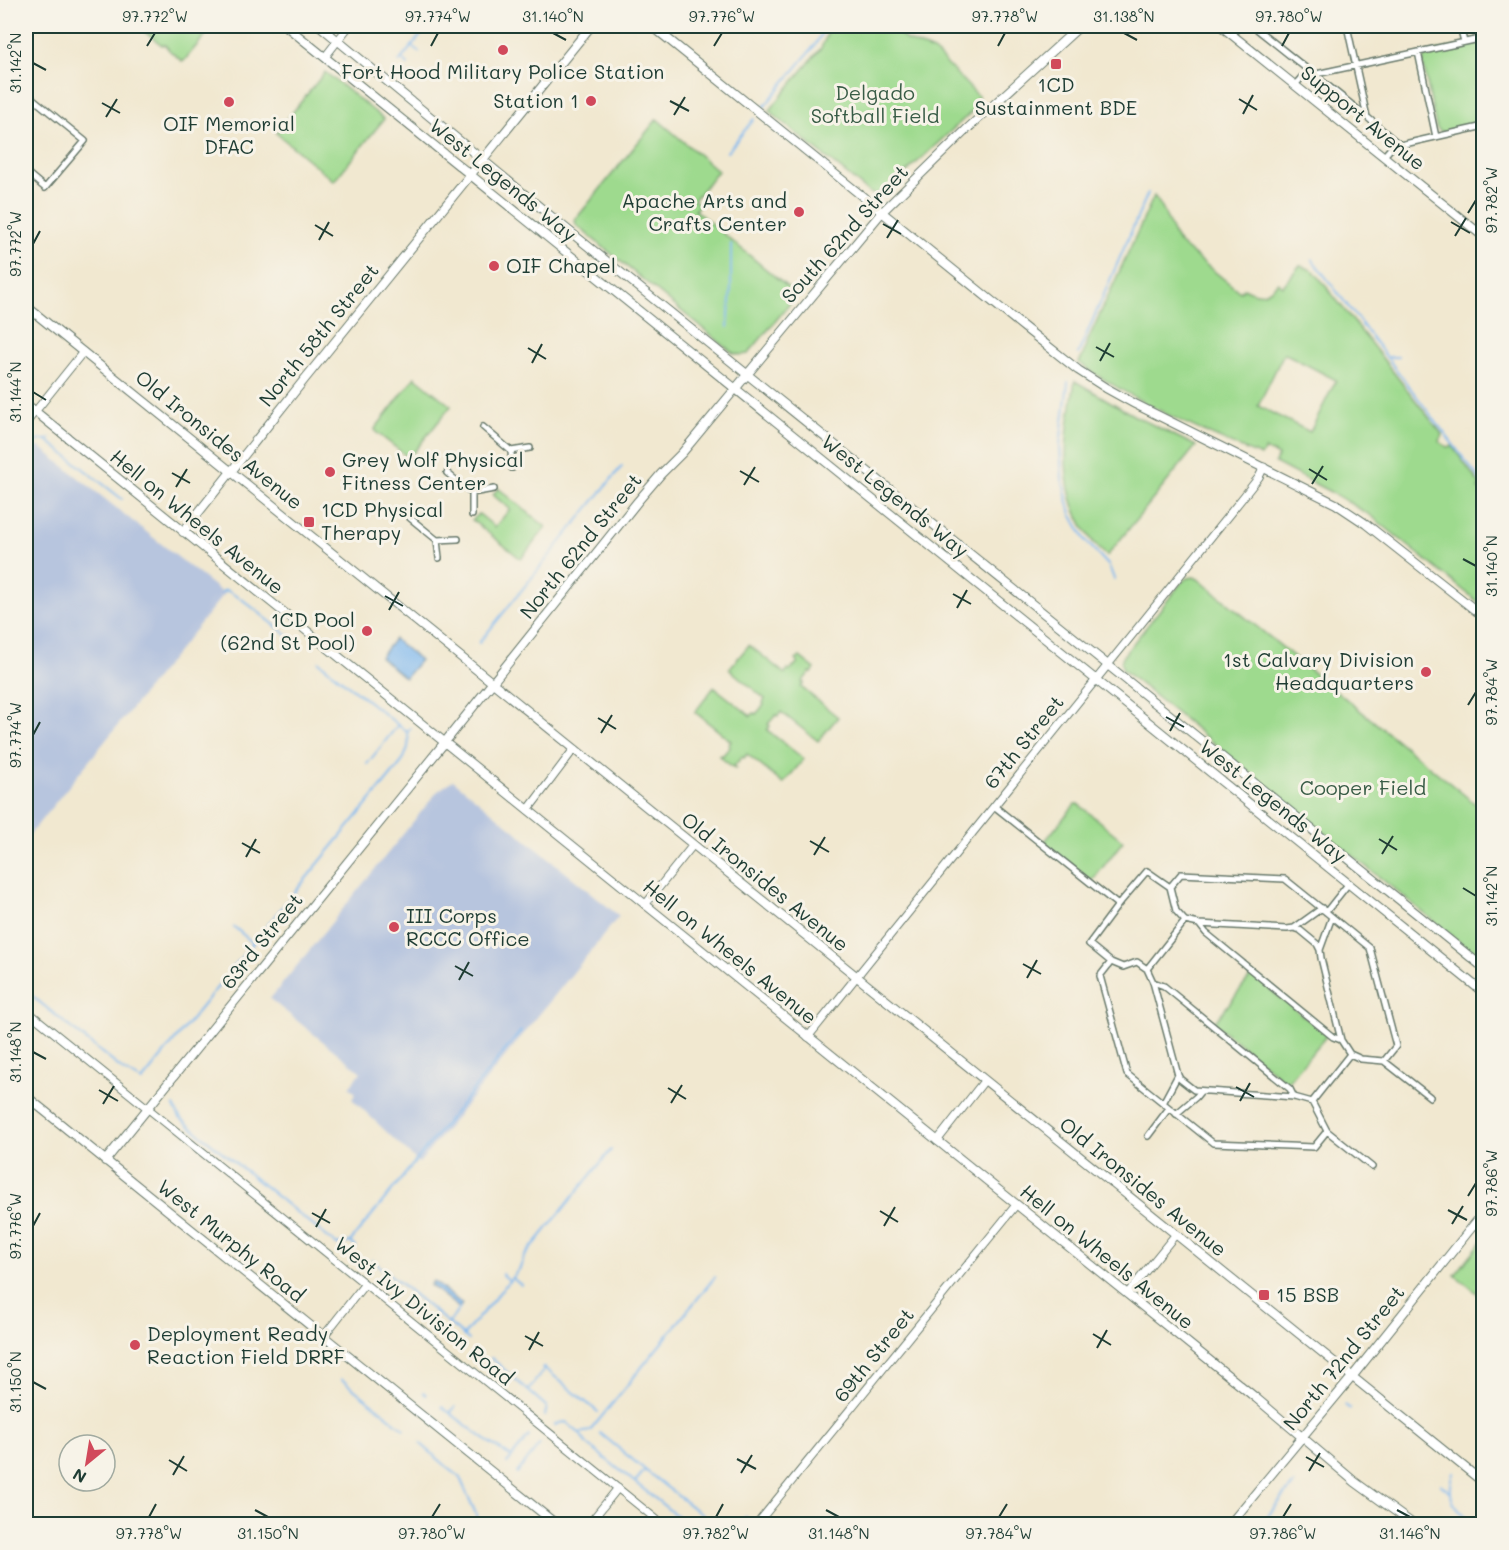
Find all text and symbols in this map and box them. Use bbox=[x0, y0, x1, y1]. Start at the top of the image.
text: 97.772°W bbox=[122, 6, 188, 26]
text: 97.774°W bbox=[405, 6, 471, 26]
text: 31.140°N bbox=[522, 6, 584, 26]
text: 97.776°W bbox=[689, 6, 755, 26]
text: 97.778°W bbox=[972, 6, 1038, 26]
text: 31.138°N bbox=[1093, 6, 1155, 26]
text: 97.780°W bbox=[1255, 6, 1323, 26]
text: 31.142°N bbox=[5, 33, 25, 93]
marker: Fort Hood Military Police Station bbox=[496, 43, 510, 57]
marker: 1CD Sustainment BDE bbox=[1049, 57, 1063, 71]
place label: Fort Hood Military Police Station bbox=[342, 58, 664, 84]
street label: Support Avenue bbox=[1296, 59, 1431, 176]
place label: 1CD Sustainment BDE bbox=[975, 71, 1137, 120]
park label: Delgado Softball Field bbox=[811, 79, 939, 128]
place label: Station 1 bbox=[493, 87, 579, 113]
marker: Station 1 bbox=[584, 94, 598, 108]
marker: OIF Memorial DFAC bbox=[222, 95, 236, 109]
place label: OIF Memorial DFAC bbox=[163, 110, 295, 159]
street label: West Legends Way bbox=[425, 112, 583, 247]
street label: South 62nd Street bbox=[775, 159, 913, 308]
text: 97.782°W bbox=[1481, 167, 1501, 233]
place label: Apache Arts and Crafts Center bbox=[622, 187, 787, 236]
marker: Apache Arts and Crafts Center bbox=[792, 205, 806, 219]
text: 97.772°W bbox=[5, 211, 25, 277]
place label: OIF Chapel bbox=[506, 252, 616, 278]
street label: North 58th Street bbox=[252, 257, 384, 411]
marker: OIF Chapel bbox=[487, 259, 501, 273]
text: 31.144°N bbox=[5, 361, 25, 423]
street label: Old Ironsides Avenue bbox=[131, 364, 309, 515]
street label: West Legends Way bbox=[817, 428, 975, 563]
street label: Hell on Wheels Avenue bbox=[105, 443, 290, 599]
place label: Grey Wolf Physical Fitness Center bbox=[342, 446, 524, 495]
marker: Grey Wolf Physical Fitness Center bbox=[323, 465, 337, 479]
street label: North 62nd Street bbox=[513, 467, 647, 624]
place label: 1CD Physical Therapy bbox=[321, 496, 443, 545]
marker: 1CD Physical Therapy bbox=[302, 515, 316, 529]
text: 31.140°N bbox=[1481, 535, 1501, 597]
place label: 1CD Pool (62nd St Pool) bbox=[221, 606, 355, 655]
marker: 1CD Pool (62nd St Pool) bbox=[360, 624, 374, 638]
place label: 1st Calvary Division Headquarters bbox=[1223, 646, 1414, 695]
text: 97.784°W bbox=[1481, 659, 1501, 725]
marker: 1st Calvary Division Headquarters bbox=[1419, 665, 1433, 679]
street label: 67th Street bbox=[977, 689, 1069, 794]
text: 97.774°W bbox=[5, 702, 25, 768]
street label: West Legends Way bbox=[1195, 733, 1353, 868]
park label: Cooper Field bbox=[1300, 774, 1426, 800]
street label: Old Ironsides Avenue bbox=[677, 806, 855, 957]
text: 31.142°N bbox=[1481, 866, 1501, 926]
street label: Hell on Wheels Avenue bbox=[638, 873, 823, 1029]
street label: 63rd Street bbox=[214, 887, 308, 994]
place label: III Corps RCCC Office bbox=[406, 902, 530, 951]
marker: III Corps RCCC Office bbox=[387, 920, 401, 934]
text: 31.148°N bbox=[5, 1021, 25, 1083]
street label: Old Ironsides Avenue bbox=[1055, 1111, 1233, 1262]
text: 97.786°W bbox=[1481, 1149, 1501, 1217]
street label: West Murphy Road bbox=[153, 1173, 311, 1308]
street label: Hell on Wheels Avenue bbox=[1015, 1178, 1200, 1334]
text: 97.776°W bbox=[5, 1193, 25, 1259]
street label: West Ivy Division Road bbox=[330, 1230, 519, 1390]
street label: North 72nd Street bbox=[1277, 1280, 1410, 1435]
place label: 15 BSB bbox=[1276, 1281, 1339, 1307]
marker: 15 BSB bbox=[1257, 1288, 1271, 1302]
street label: 69th Street bbox=[827, 1302, 919, 1407]
place label: Deployment Ready Reaction Field DRRF bbox=[147, 1320, 345, 1369]
marker: Deployment Ready Reaction Field DRRF bbox=[128, 1338, 142, 1352]
text: 31.150°N bbox=[5, 1351, 25, 1413]
north arrow bbox=[57, 1433, 117, 1493]
text: N bbox=[69, 1464, 90, 1489]
text: 97.778°W bbox=[116, 1523, 182, 1543]
text: 31.150°N bbox=[237, 1523, 299, 1543]
text: 97.780°W bbox=[398, 1523, 466, 1543]
text: 97.782°W bbox=[683, 1523, 749, 1543]
text: 31.148°N bbox=[808, 1523, 870, 1543]
text: 97.784°W bbox=[966, 1523, 1032, 1543]
text: 97.786°W bbox=[1249, 1523, 1317, 1543]
text: 31.146°N bbox=[1379, 1523, 1441, 1543]

